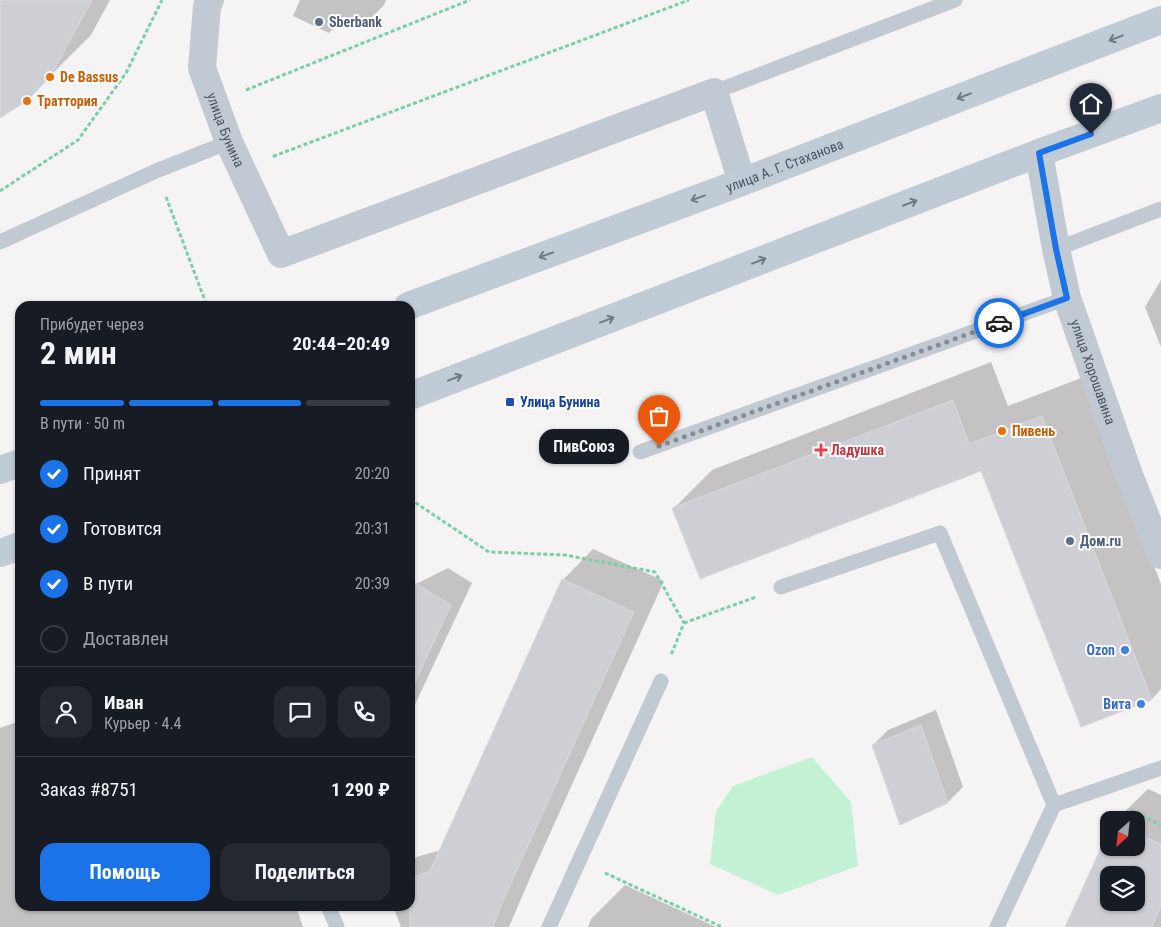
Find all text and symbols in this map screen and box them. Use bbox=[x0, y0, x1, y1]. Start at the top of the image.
place label: Sberbank bbox=[329, 14, 382, 30]
marker: Sberbank bbox=[313, 16, 325, 28]
one-way arrow bbox=[1108, 34, 1123, 43]
place label: De Bassus bbox=[60, 69, 118, 85]
marker: De Bassus bbox=[44, 71, 56, 83]
pin bbox=[1070, 83, 1112, 134]
street label: улица Бунина bbox=[204, 90, 248, 170]
icon: home bbox=[1077, 90, 1105, 118]
one-way arrow bbox=[957, 92, 972, 101]
place label: Траттория bbox=[37, 93, 98, 109]
marker: Траттория bbox=[21, 95, 33, 107]
street label: улица А. Г. Стаханова bbox=[724, 136, 846, 195]
one-way arrow bbox=[691, 194, 706, 203]
one-way arrow bbox=[902, 198, 917, 207]
one-way arrow bbox=[538, 251, 554, 260]
one-way arrow bbox=[751, 256, 766, 265]
courier bbox=[974, 298, 1024, 348]
icon: car bbox=[985, 309, 1013, 337]
text: Прибудет через bbox=[40, 315, 144, 334]
one-way arrow bbox=[599, 315, 614, 324]
street label: улица Хорошавина bbox=[1067, 317, 1119, 427]
text: 20:44–20:49 bbox=[292, 332, 390, 355]
text: 2 мин bbox=[40, 334, 117, 372]
one-way arrow bbox=[448, 373, 463, 382]
place label: Улица Бунина bbox=[520, 394, 600, 410]
pin bbox=[638, 395, 680, 446]
marker: Улица Бунина bbox=[504, 396, 516, 408]
icon: bag bbox=[645, 402, 673, 430]
text: В пути · 50 m bbox=[40, 414, 125, 433]
place label: Пивень bbox=[1012, 423, 1055, 439]
marker: Пивень bbox=[996, 425, 1008, 437]
callout: ПивСоюз bbox=[539, 428, 629, 464]
text: ПивСоюз bbox=[553, 437, 615, 456]
place label: Ладушка bbox=[831, 442, 885, 458]
marker: Ладушка bbox=[815, 444, 827, 456]
icon: check bbox=[40, 460, 68, 488]
text: Принят bbox=[83, 462, 141, 485]
text: 20:20 bbox=[355, 464, 390, 483]
icon: check bbox=[40, 515, 68, 543]
text: Готовится bbox=[83, 517, 162, 540]
text: 20:31 bbox=[355, 519, 390, 538]
place label: Дом.ru bbox=[1080, 533, 1121, 549]
marker: Дом.ru bbox=[1064, 535, 1076, 547]
icon: check bbox=[40, 570, 68, 598]
text: В пути bbox=[83, 572, 133, 595]
text: 20:39 bbox=[355, 574, 390, 593]
text: Доставлен bbox=[83, 627, 169, 650]
place label: Ozon bbox=[1086, 642, 1115, 658]
marker: Ozon bbox=[1119, 644, 1131, 656]
button: person bbox=[40, 686, 92, 738]
button: chat bbox=[274, 686, 326, 738]
button: phone bbox=[338, 686, 390, 738]
text: Иван bbox=[104, 691, 143, 714]
place label: Вита bbox=[1103, 696, 1131, 712]
marker: Вита bbox=[1135, 698, 1147, 710]
text: Курьер · 4.4 bbox=[104, 714, 182, 733]
text: Заказ #8751 bbox=[40, 778, 138, 801]
text: 1 290 ₽ bbox=[331, 778, 390, 801]
north arrow bbox=[1100, 811, 1145, 856]
map controls bbox=[1100, 811, 1145, 911]
button: Помощь bbox=[40, 843, 210, 901]
button: Поделиться bbox=[220, 843, 390, 901]
button: layers bbox=[1100, 866, 1145, 911]

